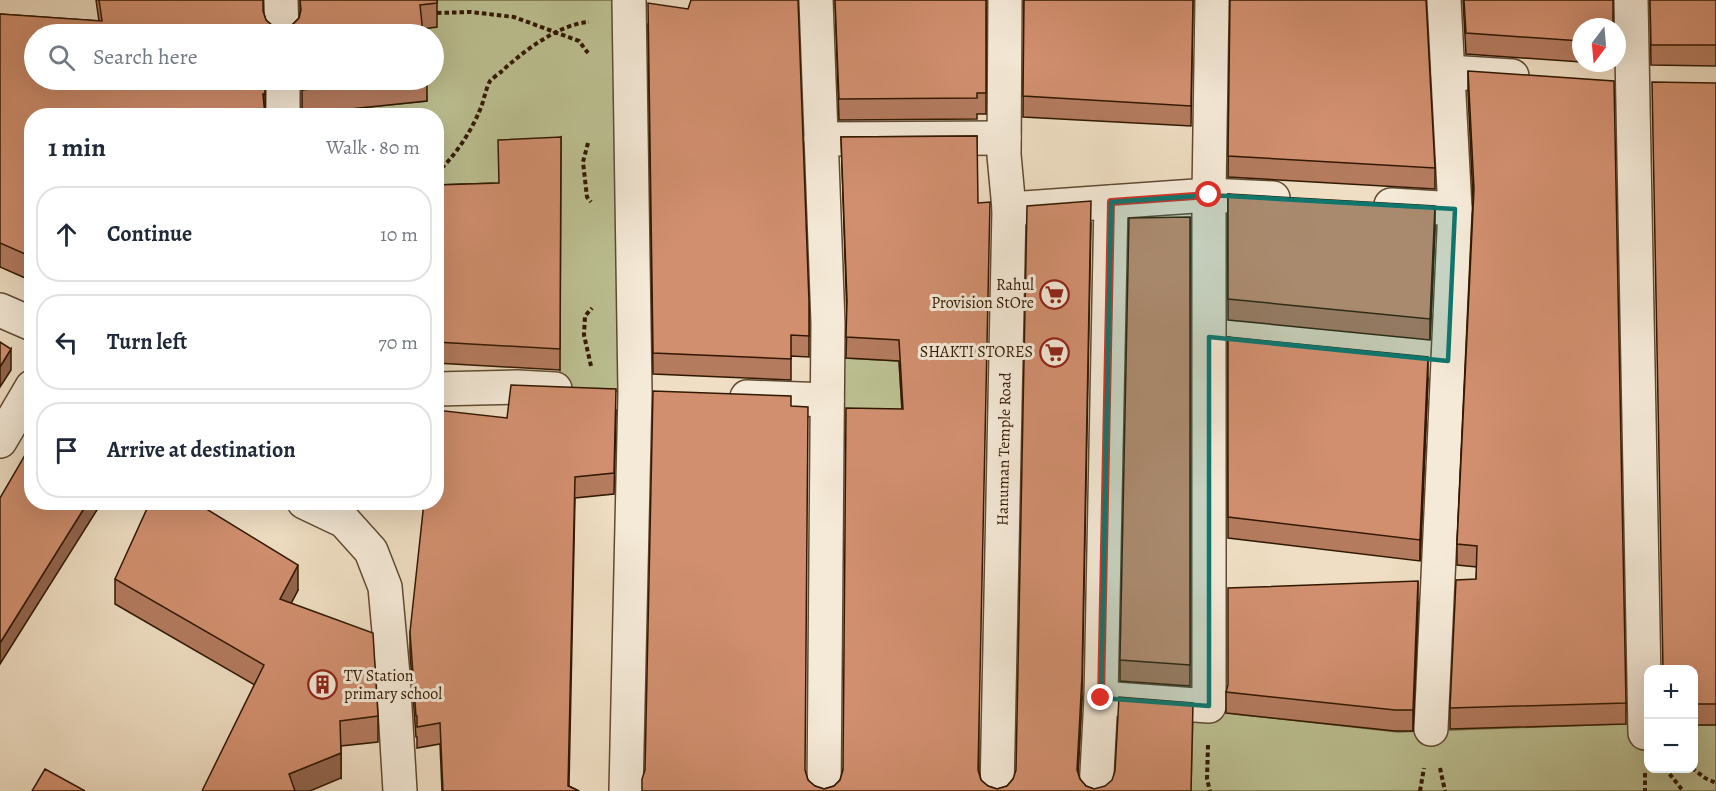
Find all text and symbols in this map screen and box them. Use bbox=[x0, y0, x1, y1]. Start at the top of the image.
north arrow bbox=[1572, 18, 1626, 72]
search box bbox=[24, 24, 444, 90]
icon: search bbox=[45, 41, 78, 74]
text: Search here bbox=[93, 42, 198, 72]
text: 1 min bbox=[48, 130, 106, 165]
text: Walk · 80 m bbox=[326, 134, 420, 161]
route start bbox=[1195, 181, 1221, 207]
icon: ahead bbox=[50, 218, 83, 251]
text: Continue bbox=[107, 219, 192, 249]
text: 10 m bbox=[380, 221, 418, 248]
place label: Rahul Provision StOre bbox=[931, 274, 1034, 314]
supermarket icon: Rahul Provision StOre bbox=[1039, 278, 1071, 310]
icon: left bbox=[50, 326, 83, 359]
text: Turn left bbox=[107, 327, 187, 357]
text: 70 m bbox=[378, 329, 418, 356]
supermarket icon: SHAKTI STORES bbox=[1038, 336, 1070, 368]
place label: SHAKTI STORES bbox=[920, 341, 1033, 363]
street label: Hanuman Temple Road bbox=[991, 372, 1017, 526]
icon: arrive bbox=[50, 434, 83, 467]
text: Arrive at destination bbox=[107, 435, 296, 465]
place label: TV Station primary school bbox=[344, 665, 442, 705]
map controls bbox=[1644, 665, 1698, 773]
button: + bbox=[1644, 665, 1698, 719]
building icon: TV Station primary school bbox=[307, 669, 339, 701]
route end bbox=[1087, 684, 1113, 710]
button: − bbox=[1644, 719, 1698, 773]

